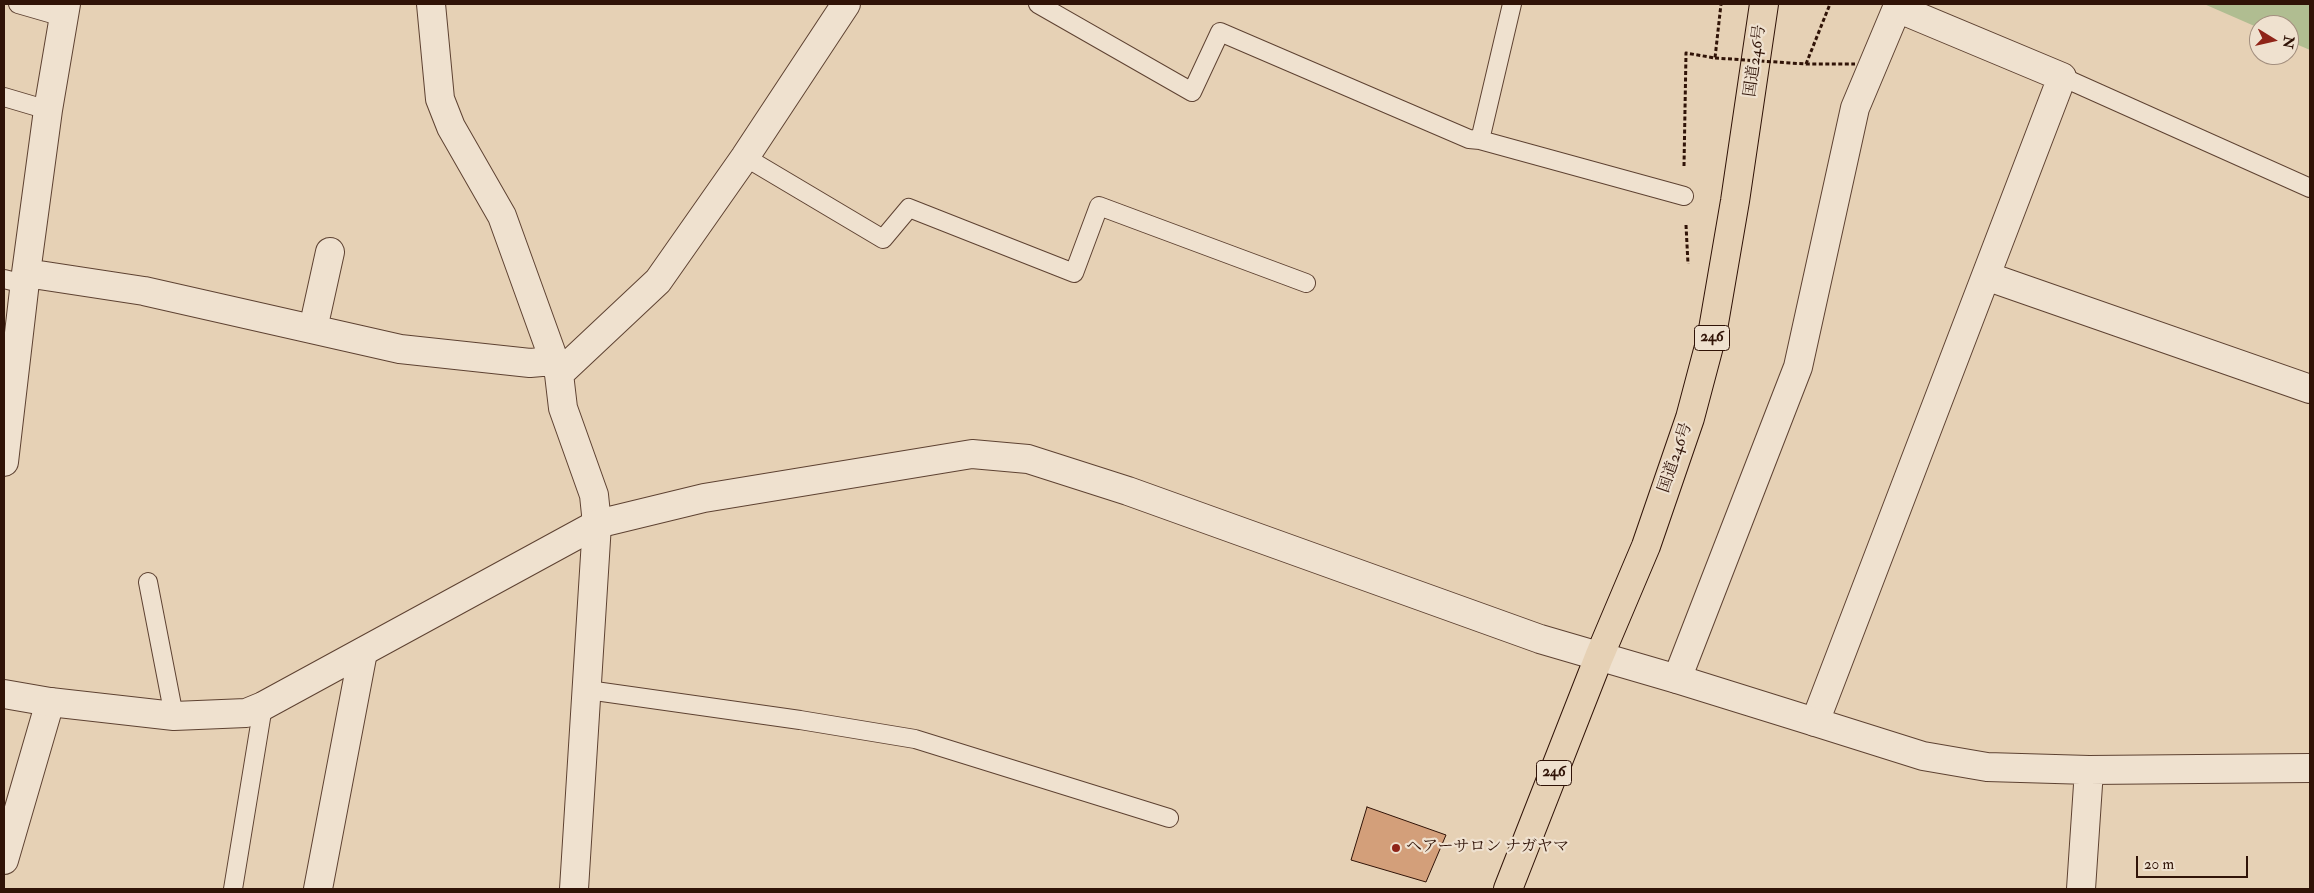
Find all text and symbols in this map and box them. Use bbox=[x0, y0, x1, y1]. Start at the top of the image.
north arrow bbox=[2249, 15, 2299, 65]
street label: 国道246号 bbox=[1741, 24, 1771, 98]
text: N bbox=[2279, 35, 2298, 50]
road number: 246 bbox=[1694, 326, 1730, 350]
street label: 国道246号 bbox=[1655, 420, 1697, 496]
road number: 246 bbox=[1536, 760, 1572, 786]
place label: ヘアーサロン ナガヤマ bbox=[1406, 838, 1569, 858]
marker: ヘアーサロン ナガヤマ bbox=[1390, 842, 1402, 854]
scale bar bbox=[2139, 846, 2252, 878]
text: 20 m bbox=[2144, 855, 2174, 874]

